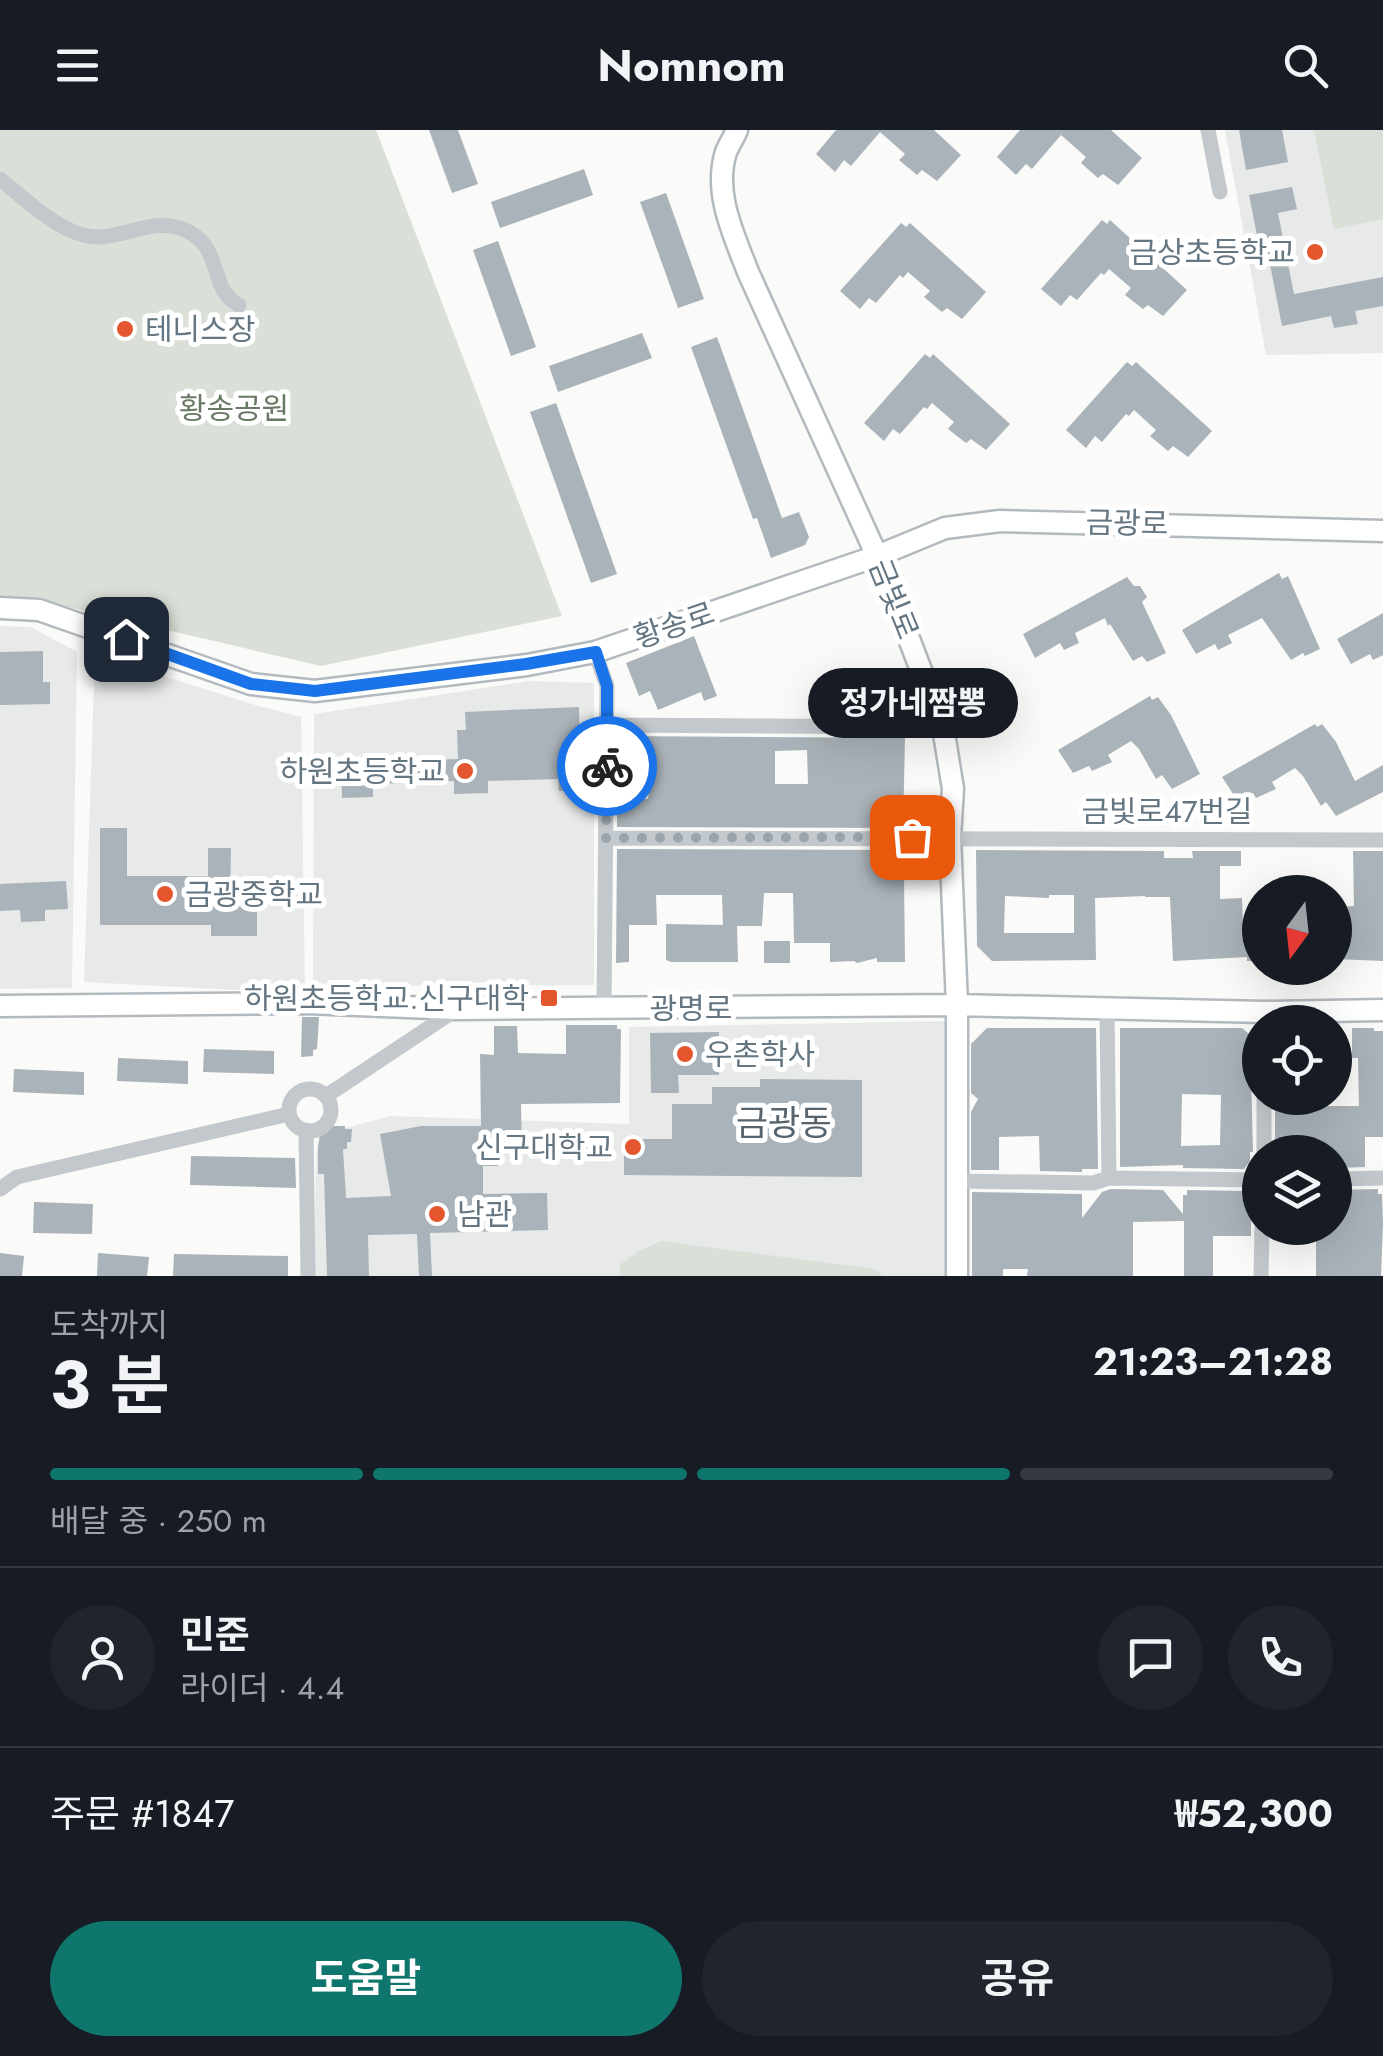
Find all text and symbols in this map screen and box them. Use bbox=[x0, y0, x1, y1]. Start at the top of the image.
text: Nomnom bbox=[597, 33, 786, 98]
icon: menu bbox=[50, 38, 105, 93]
icon: search bbox=[1278, 38, 1333, 93]
place label: 금상초등학교 bbox=[1129, 231, 1295, 274]
marker: 금상초등학교 bbox=[1304, 241, 1326, 263]
place label: 테니스장 bbox=[145, 308, 255, 351]
marker: 테니스장 bbox=[114, 318, 136, 340]
park label: 황송공원 bbox=[179, 387, 289, 430]
street label: 금광로 bbox=[1085, 501, 1169, 545]
street label: 금빛로 bbox=[859, 553, 929, 645]
street label: 황송로 bbox=[628, 591, 720, 659]
pin bbox=[84, 597, 169, 682]
icon: home bbox=[99, 612, 154, 667]
callout: 정가네짬뽕 bbox=[807, 667, 1017, 737]
text: 정가네짬뽕 bbox=[839, 680, 987, 726]
courier bbox=[557, 716, 657, 816]
icon: bike bbox=[580, 739, 635, 794]
place label: 하원초등학교 bbox=[279, 750, 445, 793]
marker: 하원초등학교 bbox=[454, 760, 476, 782]
street label: 금빛로47번길 bbox=[1081, 790, 1253, 833]
pin bbox=[870, 795, 955, 880]
icon: bag bbox=[885, 810, 940, 865]
place label: 금광중학교 bbox=[185, 873, 323, 916]
north arrow bbox=[1242, 875, 1352, 985]
map controls bbox=[1242, 875, 1352, 1245]
marker: 금광중학교 bbox=[154, 883, 176, 905]
place label: 하원초등학교.신구대학 bbox=[244, 977, 529, 1020]
marker: 하원초등학교.신구대학 bbox=[538, 987, 560, 1009]
street label: 광명로 bbox=[650, 987, 732, 1030]
button: locate bbox=[1242, 1005, 1352, 1115]
place label: 우촌학사 bbox=[705, 1033, 815, 1076]
marker: 우촌학사 bbox=[674, 1043, 696, 1065]
district label: 금광동 bbox=[736, 1098, 832, 1148]
place label: 신구대학교 bbox=[475, 1126, 613, 1169]
button: layers bbox=[1242, 1135, 1352, 1245]
marker: 신구대학교 bbox=[622, 1136, 644, 1158]
place label: 남관 bbox=[457, 1193, 512, 1236]
marker: 남관 bbox=[426, 1203, 448, 1225]
text: 도착까지 bbox=[50, 1302, 168, 1348]
text: 21:23–21:28 bbox=[1093, 1334, 1333, 1389]
text: 3 분 bbox=[50, 1338, 170, 1432]
text: 배달 중 · 250 m bbox=[50, 1498, 267, 1544]
button: person bbox=[50, 1605, 155, 1710]
button: chat bbox=[1098, 1605, 1203, 1710]
button: phone bbox=[1228, 1605, 1333, 1710]
text: 민준 bbox=[180, 1607, 250, 1662]
text: 라이더 · 4.4 bbox=[180, 1665, 344, 1711]
text: 주문 #1847 bbox=[50, 1786, 234, 1841]
text: ₩52,300 bbox=[1175, 1786, 1333, 1841]
button: 도움말 bbox=[50, 1921, 682, 2036]
button: 공유 bbox=[702, 1921, 1333, 2036]

